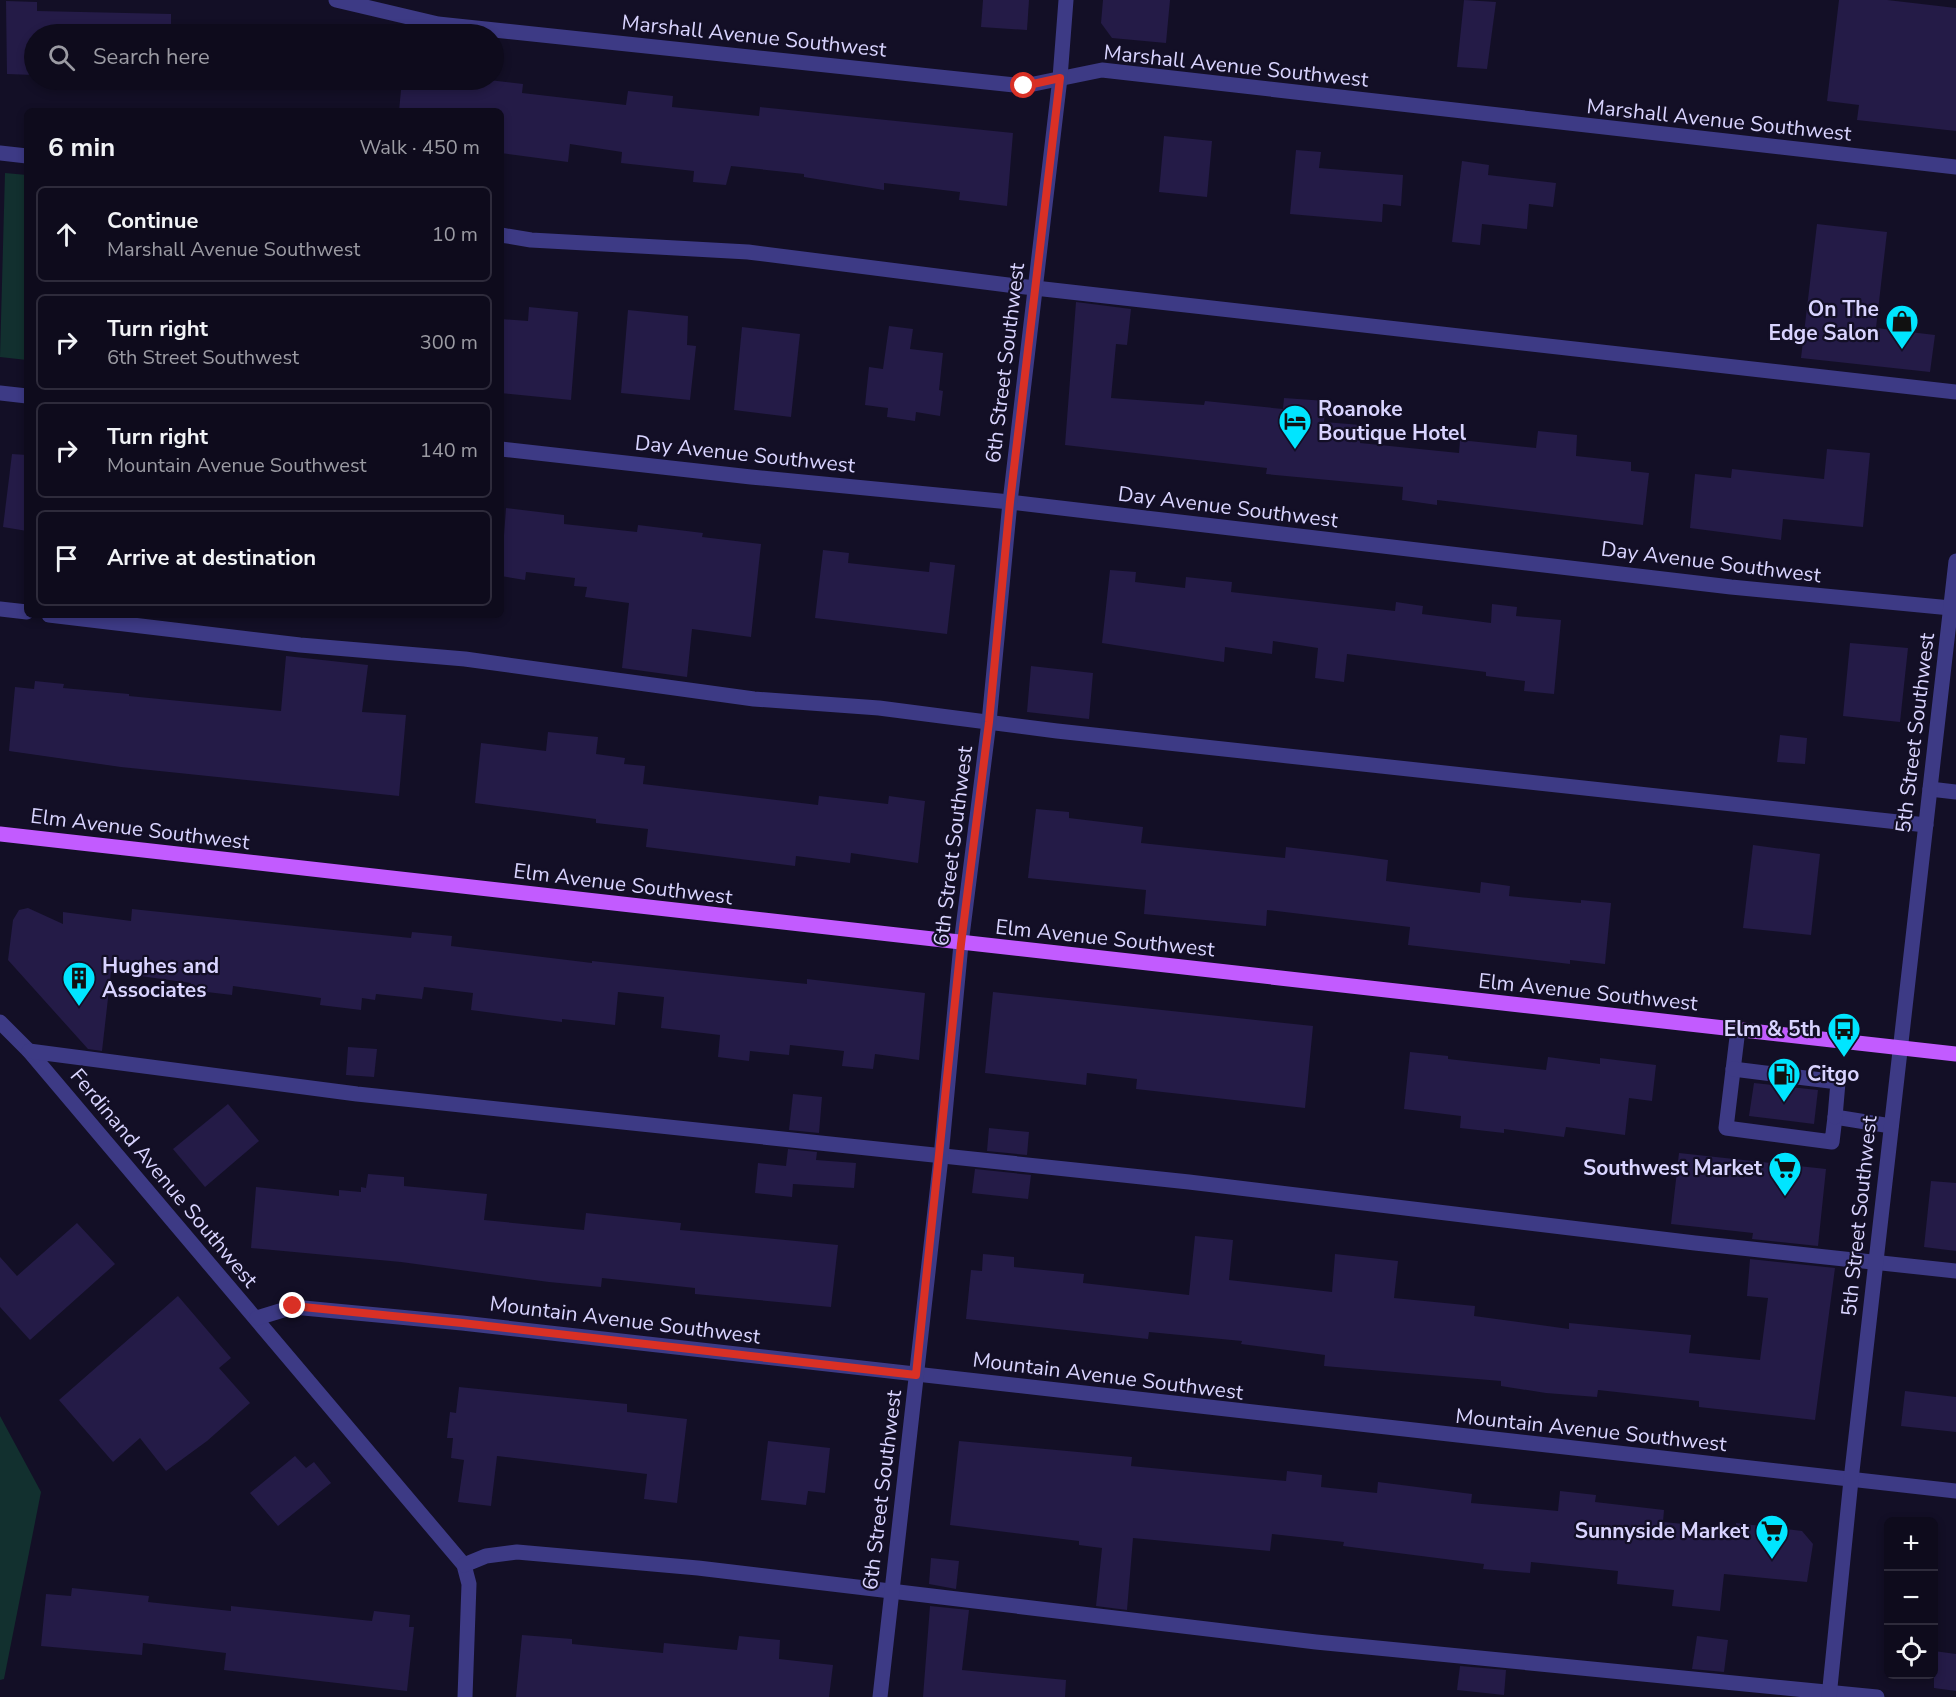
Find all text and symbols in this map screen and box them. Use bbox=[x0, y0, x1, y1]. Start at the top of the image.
street label: Marshall Avenue Southwest bbox=[620, 8, 888, 64]
search box bbox=[24, 24, 504, 90]
street label: Marshall Avenue Southwest bbox=[1102, 38, 1370, 94]
icon: search bbox=[45, 41, 78, 74]
text: Search here bbox=[93, 42, 210, 72]
route start bbox=[1010, 72, 1036, 98]
street label: Marshall Avenue Southwest bbox=[1585, 92, 1853, 148]
text: 6 min bbox=[48, 130, 115, 165]
text: Walk · 450 m bbox=[360, 134, 480, 161]
text: Continue bbox=[107, 206, 198, 236]
icon: ahead bbox=[50, 218, 83, 251]
text: 10 m bbox=[432, 221, 478, 248]
text: Marshall Avenue Southwest bbox=[107, 236, 360, 263]
street label: 6th Street Southwest bbox=[979, 261, 1031, 465]
place label: On The Edge Salon bbox=[1768, 295, 1879, 347]
shop icon: On The Edge Salon bbox=[1884, 303, 1920, 350]
text: Turn right bbox=[107, 314, 208, 344]
icon: right bbox=[50, 326, 83, 359]
text: 300 m bbox=[420, 329, 478, 356]
text: 6th Street Southwest bbox=[107, 344, 299, 371]
place label: Roanoke Boutique Hotel bbox=[1318, 395, 1466, 447]
hotel icon: Roanoke Boutique Hotel bbox=[1277, 403, 1313, 450]
text: Turn right bbox=[107, 422, 208, 452]
street label: Day Avenue Southwest bbox=[634, 429, 857, 480]
icon: right bbox=[50, 434, 83, 467]
text: 140 m bbox=[420, 437, 478, 464]
text: Mountain Avenue Southwest bbox=[107, 452, 366, 479]
street label: Day Avenue Southwest bbox=[1117, 480, 1340, 534]
street label: Day Avenue Southwest bbox=[1600, 535, 1823, 589]
icon: arrive bbox=[50, 542, 83, 575]
text: Arrive at destination bbox=[107, 543, 316, 573]
street label: 5th Street Southwest bbox=[1889, 631, 1941, 835]
street label: 6th Street Southwest bbox=[927, 744, 979, 948]
street label: Elm Avenue Southwest bbox=[29, 802, 252, 856]
street label: Elm Avenue Southwest bbox=[512, 857, 735, 911]
street label: Elm Avenue Southwest bbox=[994, 913, 1217, 964]
place label: Hughes and Associates bbox=[102, 952, 219, 1004]
building icon: Hughes and Associates bbox=[61, 960, 97, 1007]
street label: Elm Avenue Southwest bbox=[1477, 967, 1700, 1018]
bus stop icon: Elm & 5th bbox=[1826, 1011, 1862, 1058]
place label: Elm & 5th bbox=[1724, 1015, 1821, 1043]
fuel station icon: Citgo bbox=[1766, 1056, 1802, 1103]
place label: Citgo bbox=[1807, 1060, 1859, 1088]
street label: Ferdinand Avenue Southwest bbox=[64, 1063, 264, 1294]
street label: 5th Street Southwest bbox=[1835, 1114, 1884, 1318]
supermarket icon: Southwest Market bbox=[1767, 1150, 1803, 1197]
place label: Southwest Market bbox=[1583, 1154, 1763, 1182]
street label: Mountain Avenue Southwest bbox=[488, 1290, 763, 1351]
route end bbox=[279, 1292, 305, 1318]
street label: Mountain Avenue Southwest bbox=[971, 1346, 1246, 1407]
street label: 6th Street Southwest bbox=[856, 1388, 908, 1592]
street label: Mountain Avenue Southwest bbox=[1454, 1402, 1729, 1458]
supermarket icon: Sunnyside Market bbox=[1754, 1513, 1790, 1560]
place label: Sunnyside Market bbox=[1575, 1517, 1750, 1545]
map controls bbox=[1884, 1517, 1938, 1679]
button: + bbox=[1884, 1517, 1938, 1571]
button: − bbox=[1884, 1571, 1938, 1625]
button: locate bbox=[1884, 1625, 1938, 1679]

